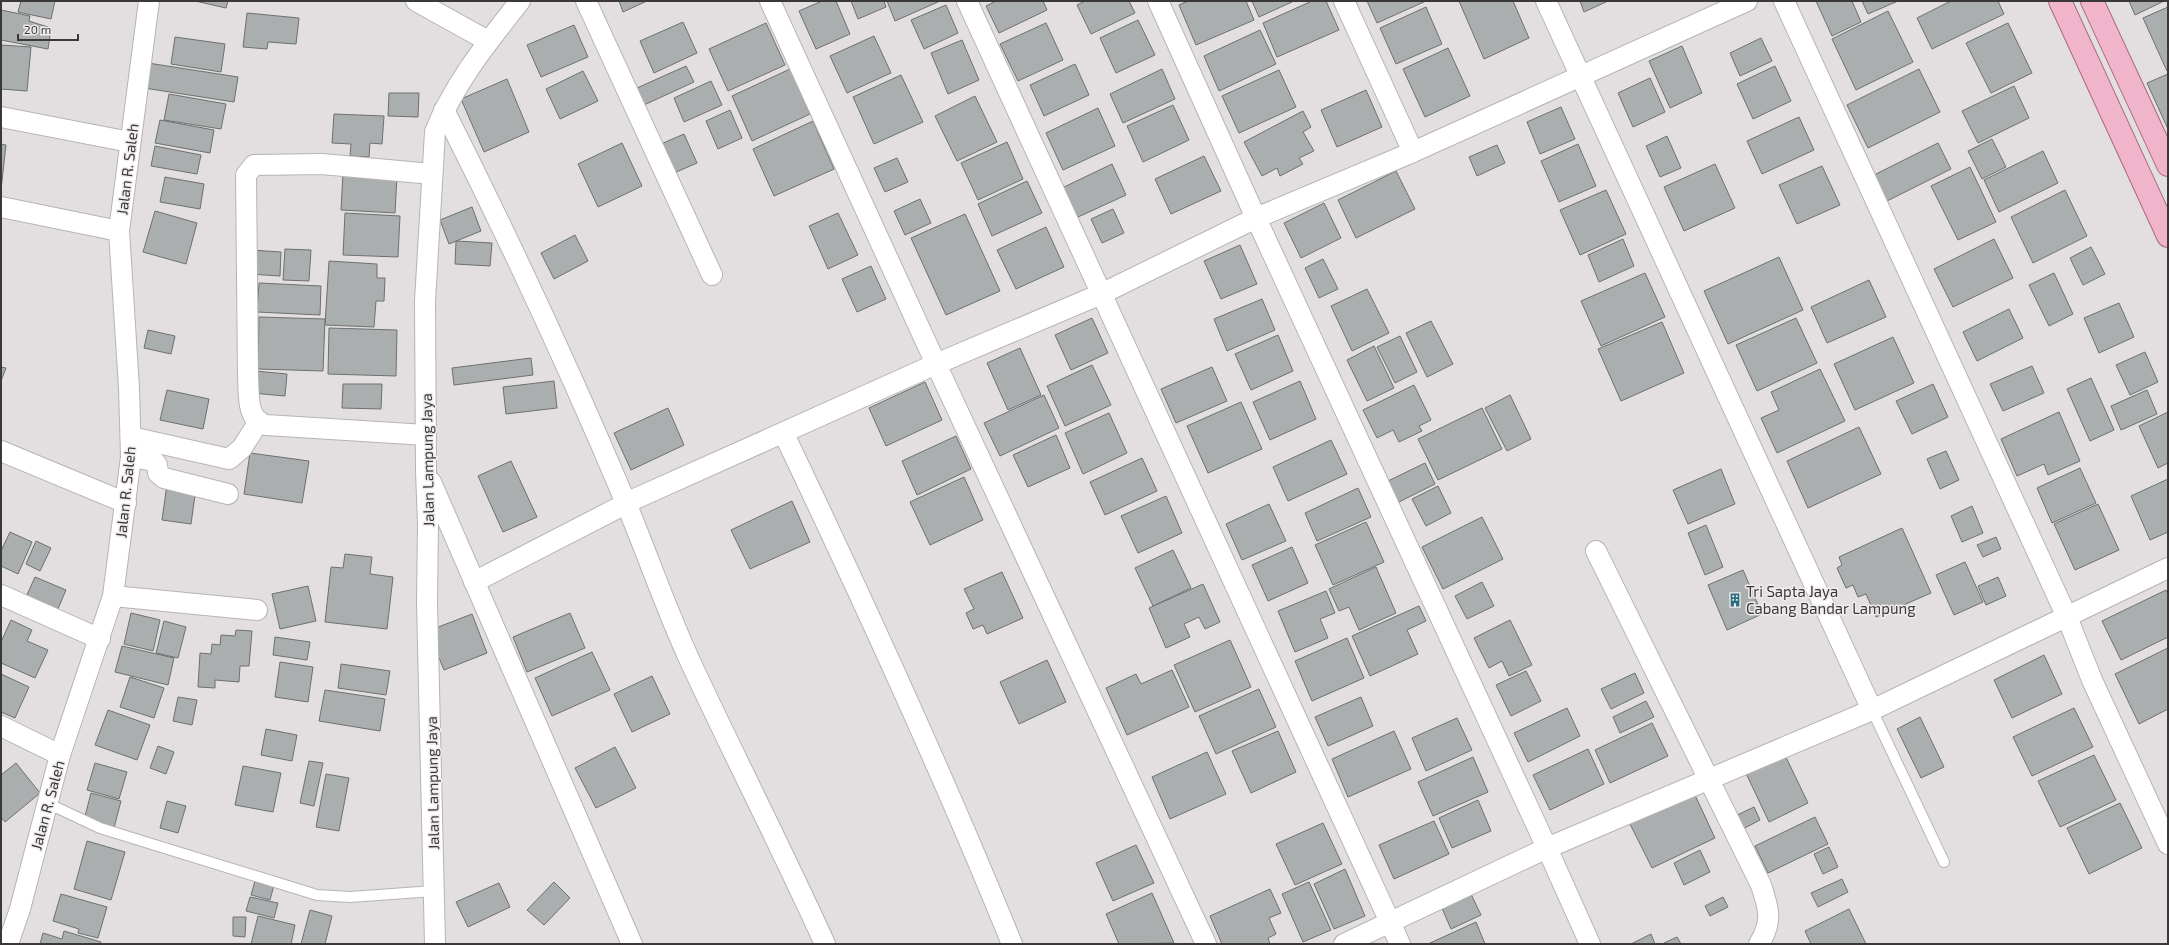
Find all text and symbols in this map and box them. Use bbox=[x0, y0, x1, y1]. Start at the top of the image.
scale bar bbox=[18, 16, 78, 42]
text: 20 m bbox=[24, 22, 51, 36]
street label: Jalan R. Saleh bbox=[112, 122, 142, 216]
street label: Jalan Lampung Jaya bbox=[417, 393, 437, 527]
street label: Jalan R. Saleh bbox=[111, 445, 139, 539]
place label: Tri Sapta Jaya Cabang Bandar Lampung bbox=[1746, 582, 1916, 617]
building icon: Tri Sapta Jaya Cabang Bandar Lampung bbox=[1727, 592, 1743, 608]
street label: Jalan Lampung Jaya bbox=[422, 716, 442, 850]
street label: Jalan R. Saleh bbox=[26, 758, 68, 852]

